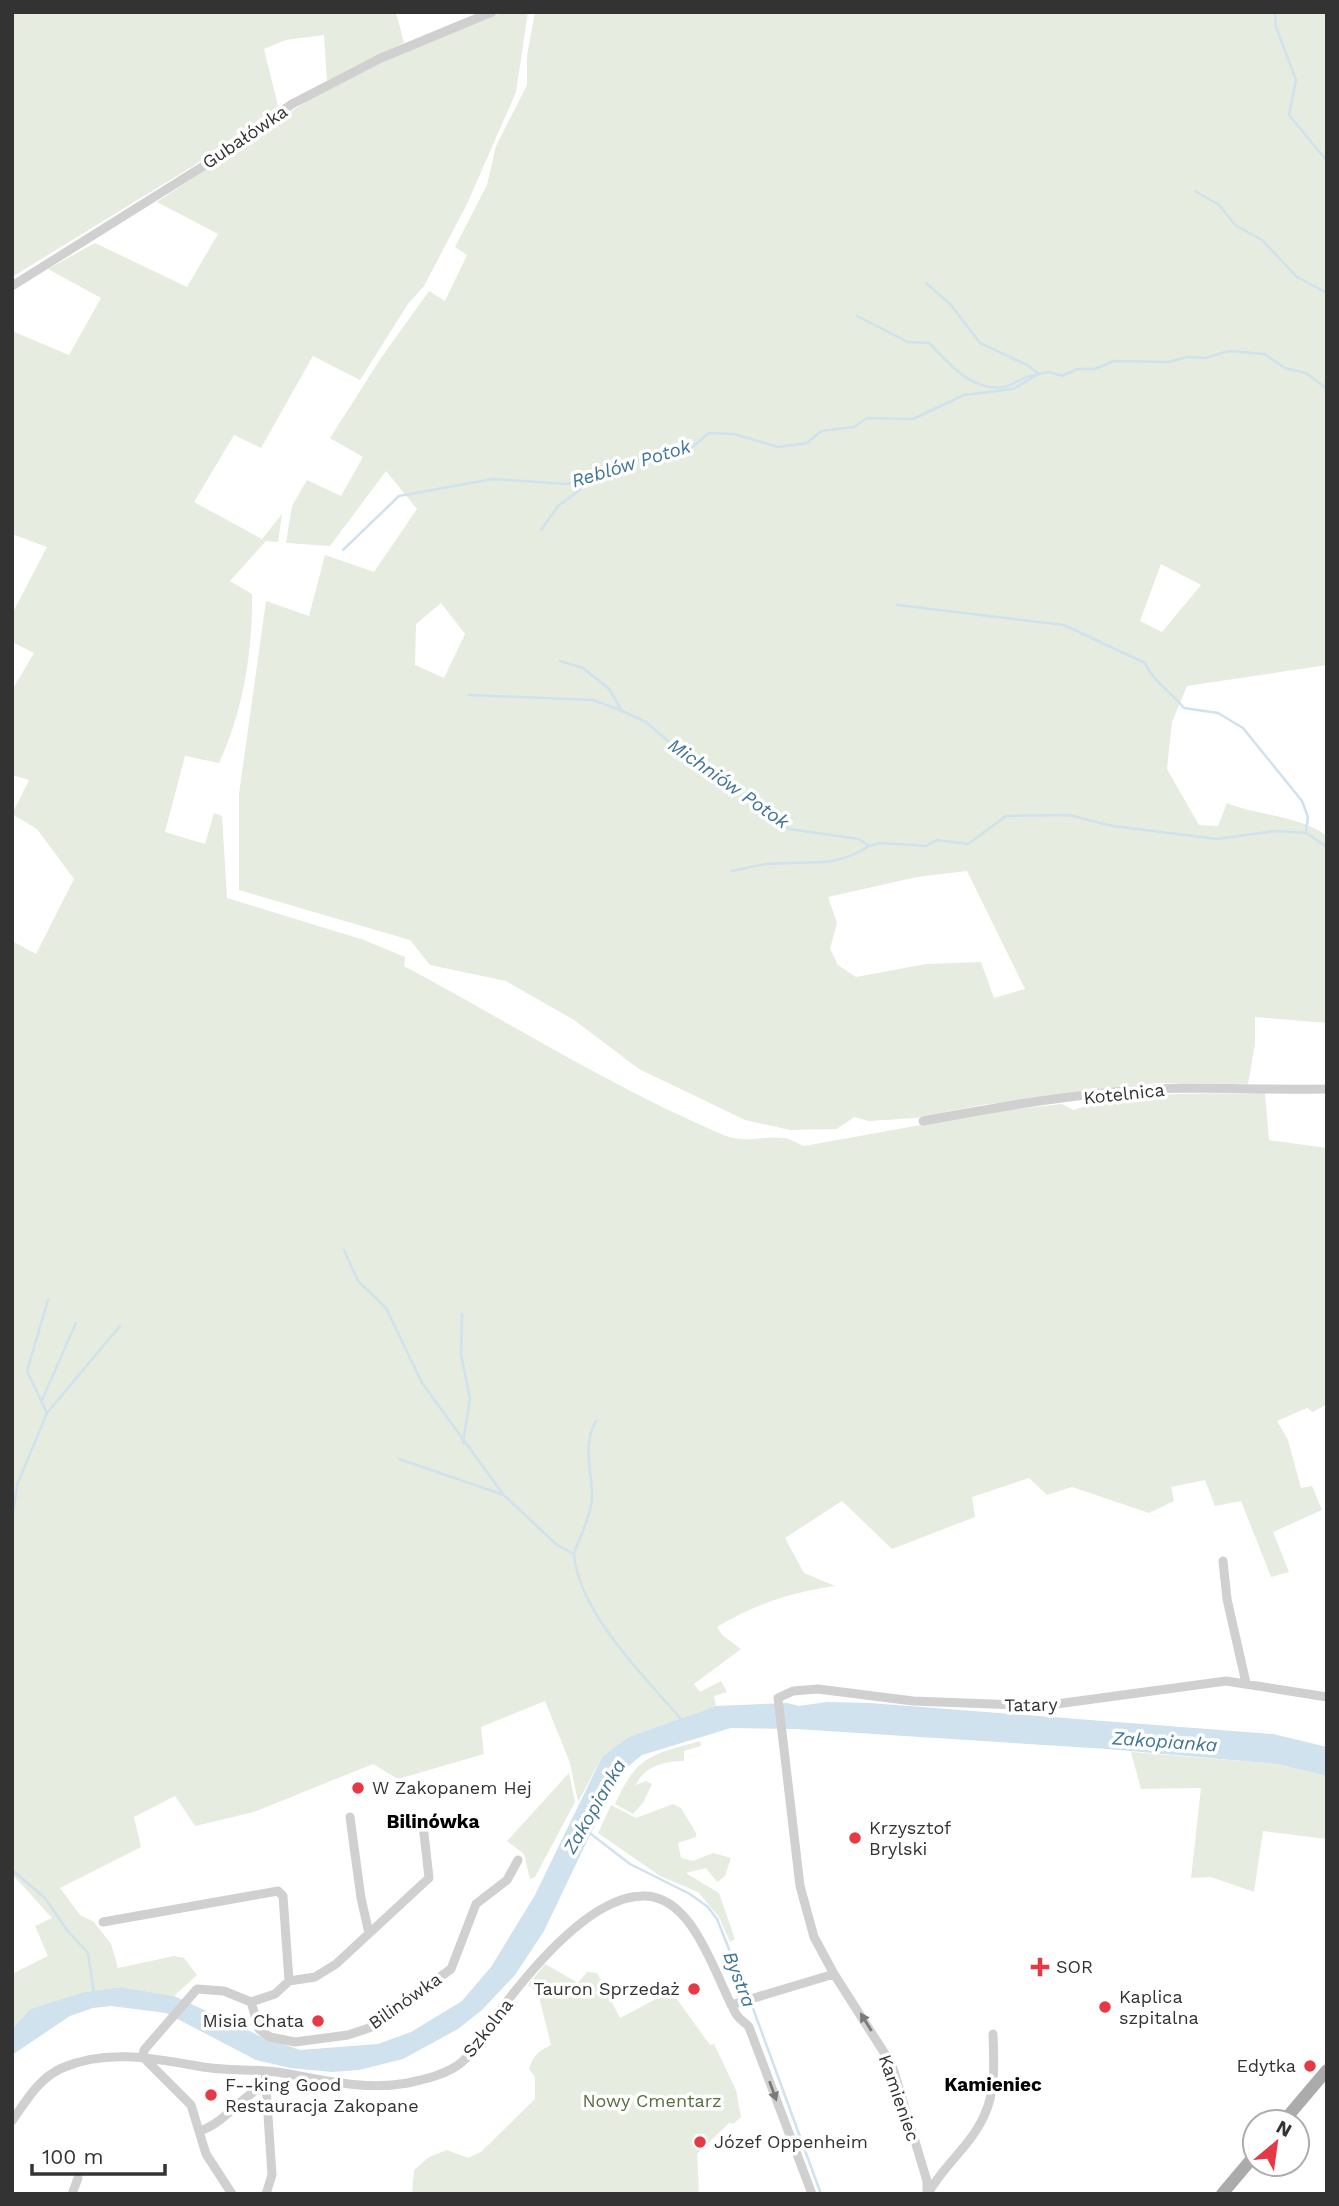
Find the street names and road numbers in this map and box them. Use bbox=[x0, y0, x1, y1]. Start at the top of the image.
street label: Gubałówka bbox=[198, 100, 291, 173]
street label: Kotelnica bbox=[1082, 1079, 1165, 1108]
street label: Tatary bbox=[1004, 1694, 1059, 1715]
street label: Bilinówka bbox=[364, 1968, 445, 2033]
street label: Szkolna bbox=[458, 1994, 517, 2061]
street label: Kamieniec bbox=[875, 2052, 924, 2144]

